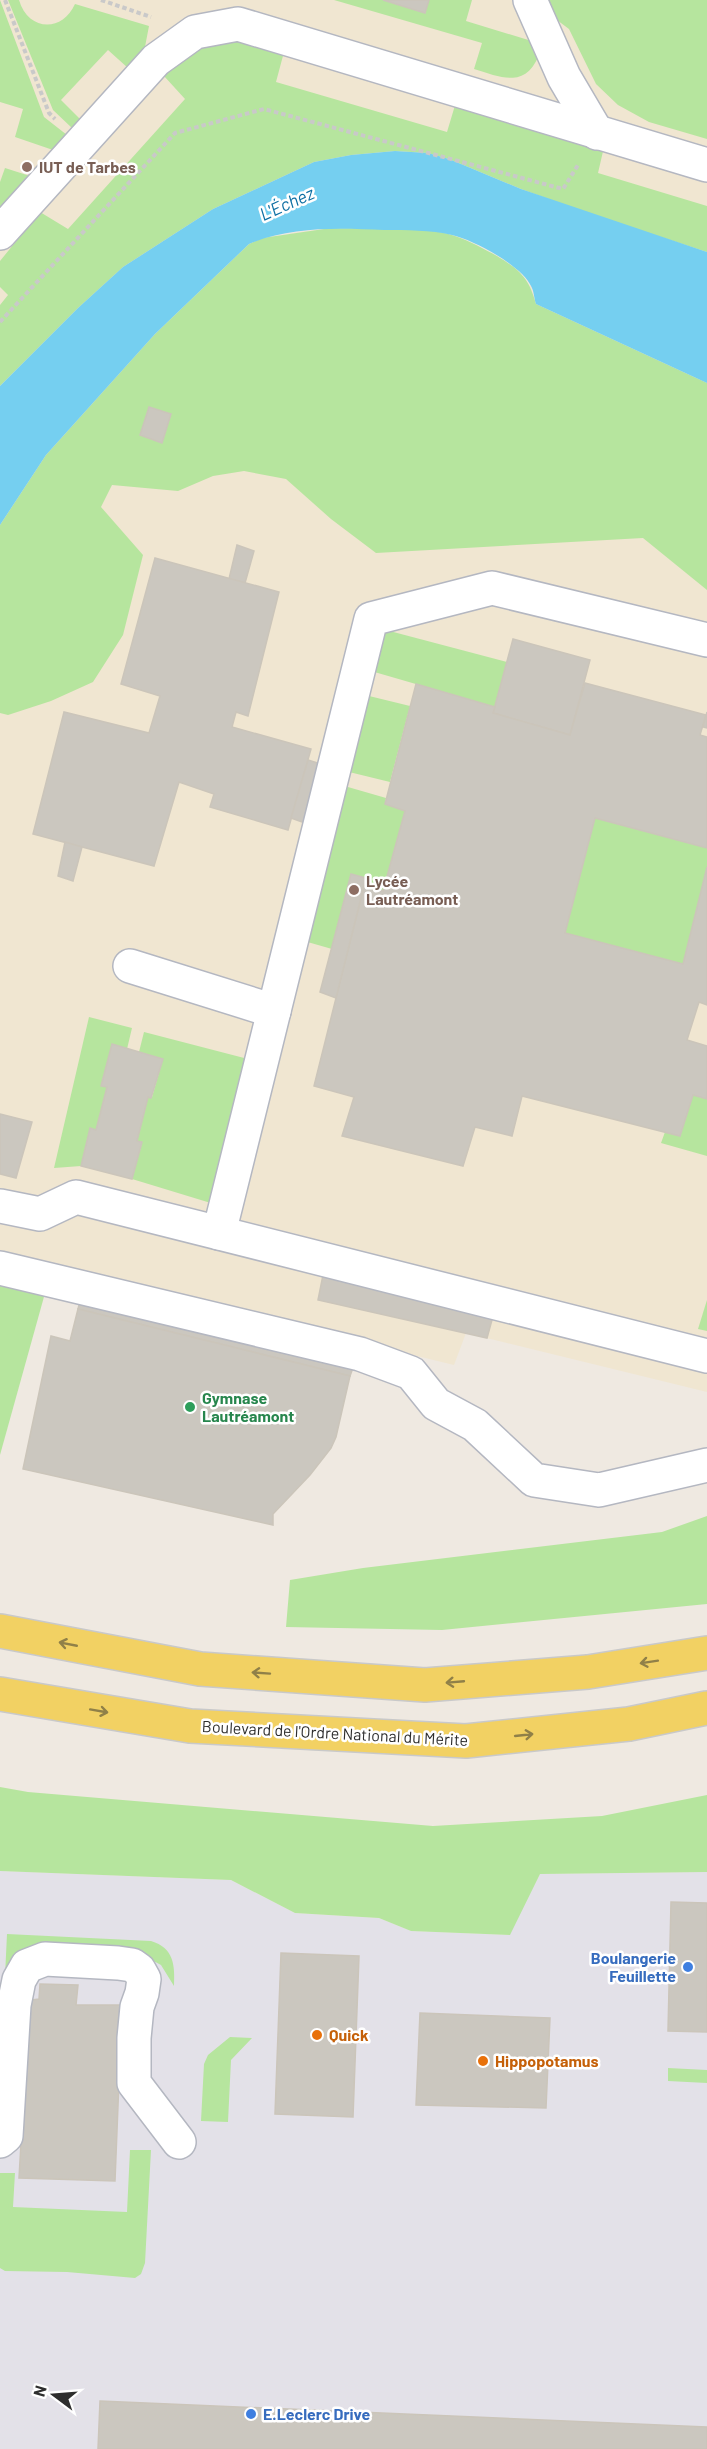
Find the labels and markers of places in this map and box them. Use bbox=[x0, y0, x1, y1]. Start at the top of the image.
place label: IUT de Tarbes bbox=[39, 157, 136, 176]
marker: IUT de Tarbes bbox=[20, 160, 34, 174]
place label: Lycée Lautréamont bbox=[366, 871, 458, 908]
marker: Lycée Lautréamont bbox=[347, 883, 361, 897]
place label: Gymnase Lautréamont bbox=[202, 1388, 294, 1425]
marker: Gymnase Lautréamont bbox=[183, 1400, 197, 1414]
place label: Boulangerie Feuillette bbox=[591, 1948, 676, 1985]
marker: Boulangerie Feuillette bbox=[681, 1960, 695, 1974]
place label: Quick bbox=[329, 2025, 369, 2044]
marker: Quick bbox=[310, 2028, 324, 2042]
place label: Hippopotamus bbox=[495, 2051, 599, 2070]
marker: Hippopotamus bbox=[476, 2054, 490, 2068]
place label: E.Leclerc Drive bbox=[263, 2404, 370, 2423]
marker: E.Leclerc Drive bbox=[244, 2407, 258, 2421]

